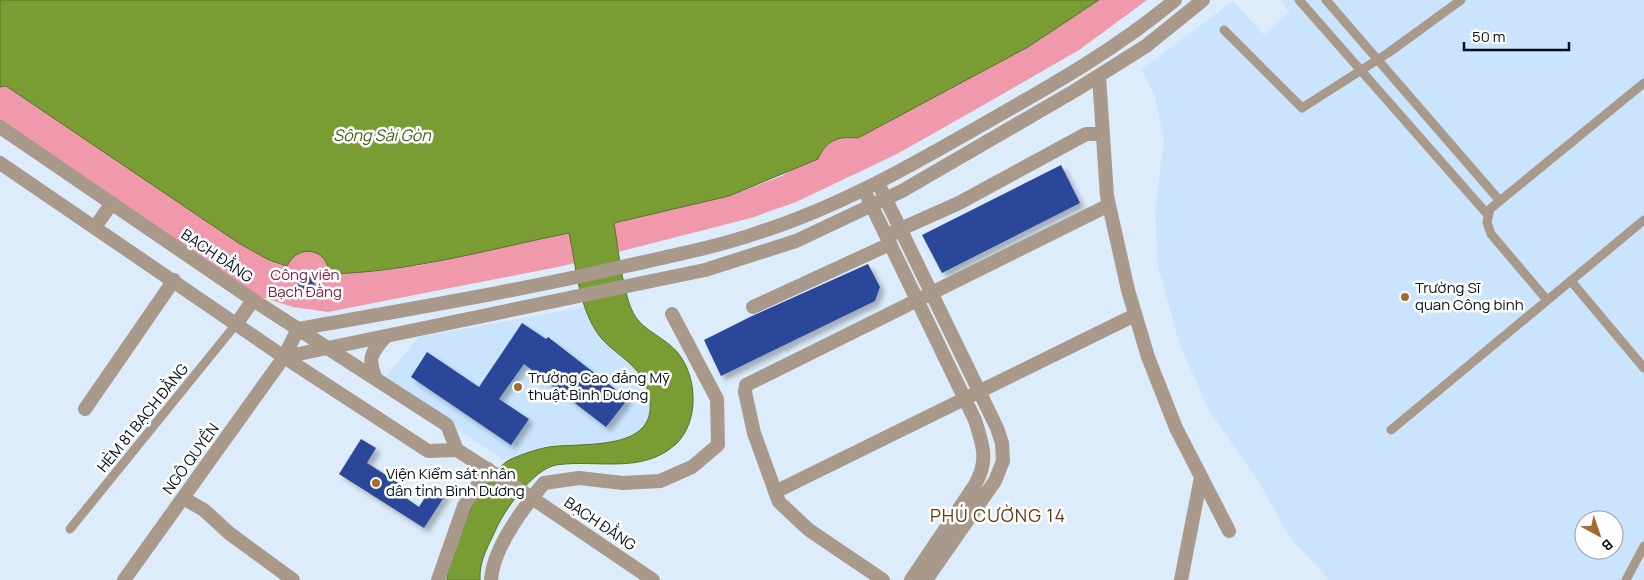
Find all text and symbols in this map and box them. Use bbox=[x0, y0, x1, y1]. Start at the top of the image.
scale bar bbox=[1464, 20, 1569, 52]
text: 50 m bbox=[1472, 26, 1506, 47]
water label: Sông Sài Gòn bbox=[333, 124, 431, 146]
street label: BẠCH ĐẰNG bbox=[177, 224, 258, 288]
park label: Công viên Bạch Đằng bbox=[268, 264, 342, 302]
place label: Trường Sĩ quan Công binh bbox=[1415, 277, 1524, 315]
marker: Trường Sĩ quan Công binh bbox=[1399, 291, 1411, 303]
street label: HẺM 81 BẠCH ĐẰNG bbox=[92, 359, 193, 477]
place label: Trường Cao đẳng Mỹ thuật Bình Dương bbox=[528, 367, 670, 405]
marker: Trường Cao đẳng Mỹ thuật Bình Dương bbox=[512, 381, 524, 393]
street label: NGÔ QUYỀN bbox=[158, 419, 224, 499]
place label: Viện Kiểm sát nhân dân tỉnh Bình Dương bbox=[386, 463, 525, 501]
marker: Viện Kiểm sát nhân dân tỉnh Bình Dương bbox=[370, 477, 382, 489]
street label: BẠCH ĐẰNG bbox=[560, 492, 641, 556]
district label: PHÚ CƯỜNG 14 bbox=[930, 503, 1066, 527]
north arrow bbox=[1574, 510, 1624, 560]
text: B bbox=[1598, 535, 1617, 556]

